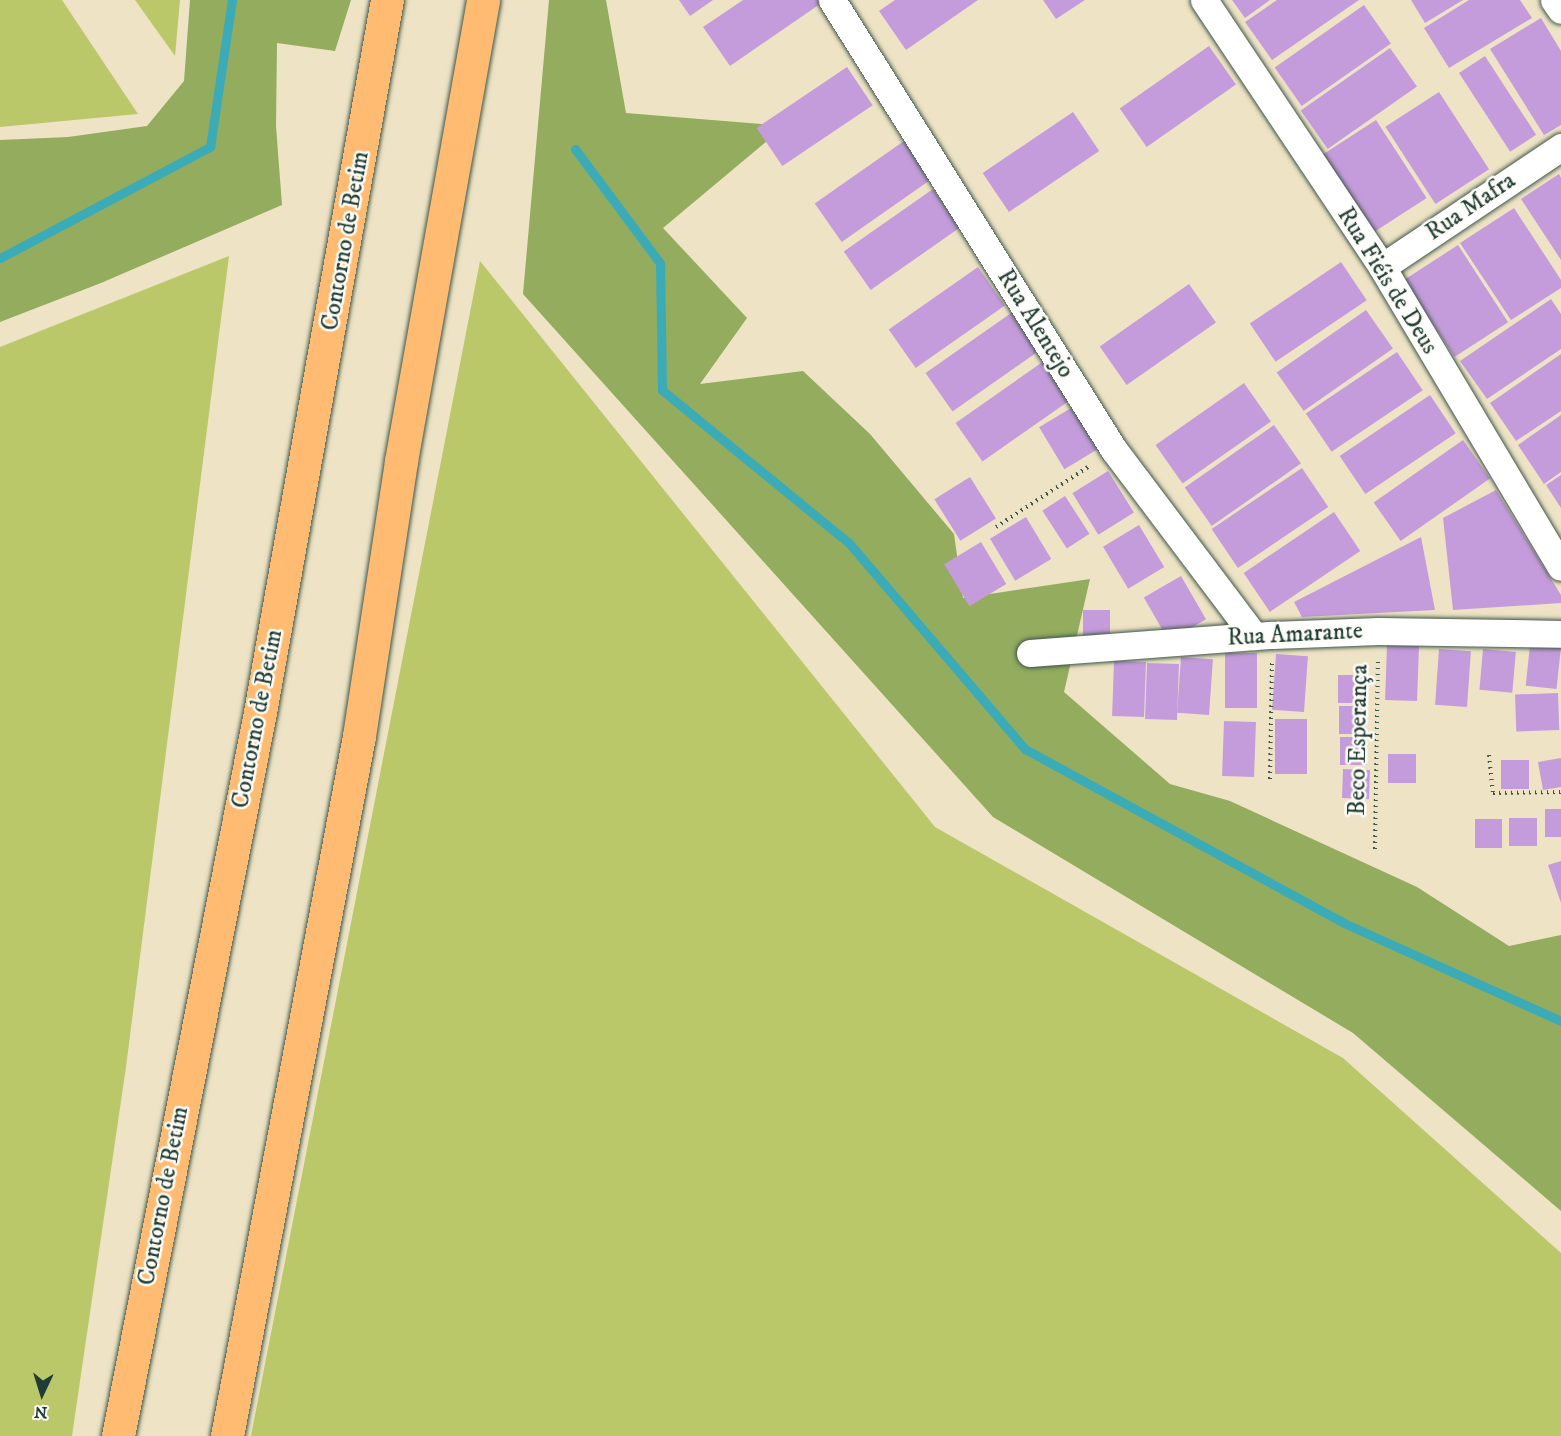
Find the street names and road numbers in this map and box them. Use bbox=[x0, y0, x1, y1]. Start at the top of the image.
street label: Contorno de Betim bbox=[316, 149, 376, 333]
street label: Rua Mafra bbox=[1421, 167, 1521, 247]
street label: Rua Fiéis de Deus bbox=[1330, 202, 1444, 360]
street label: Rua Alentejo bbox=[990, 264, 1080, 384]
street label: Rua Amarante bbox=[1227, 617, 1363, 653]
street label: Contorno de Betim bbox=[227, 627, 289, 811]
street label: Beco Esperança bbox=[1343, 664, 1375, 816]
street label: Contorno de Betim bbox=[133, 1104, 195, 1288]

